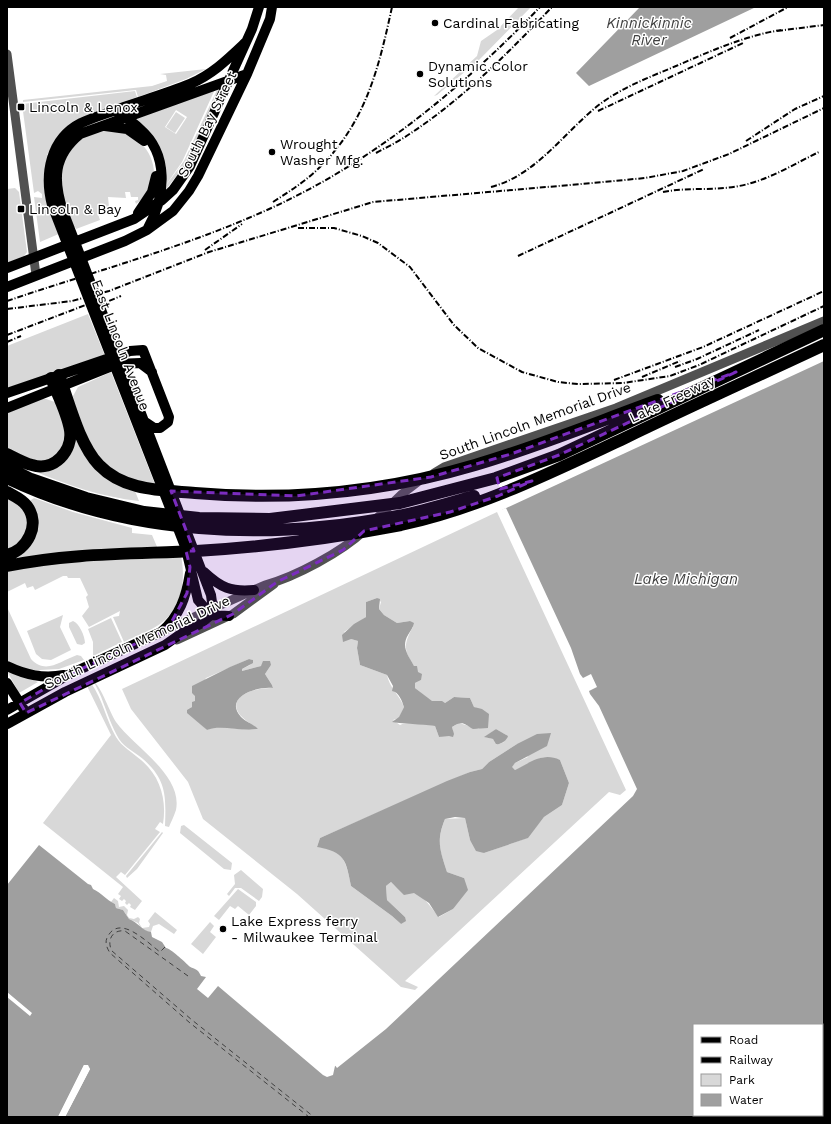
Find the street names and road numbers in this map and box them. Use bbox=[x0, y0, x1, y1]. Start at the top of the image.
street label: South Bay Street bbox=[174, 68, 240, 180]
street label: East Lincoln Avenue bbox=[89, 277, 153, 413]
street label: Lake Freeway bbox=[627, 372, 718, 426]
street label: South Lincoln Memorial Drive bbox=[437, 379, 633, 463]
street label: South Lincoln Memorial Drive bbox=[42, 592, 232, 692]

